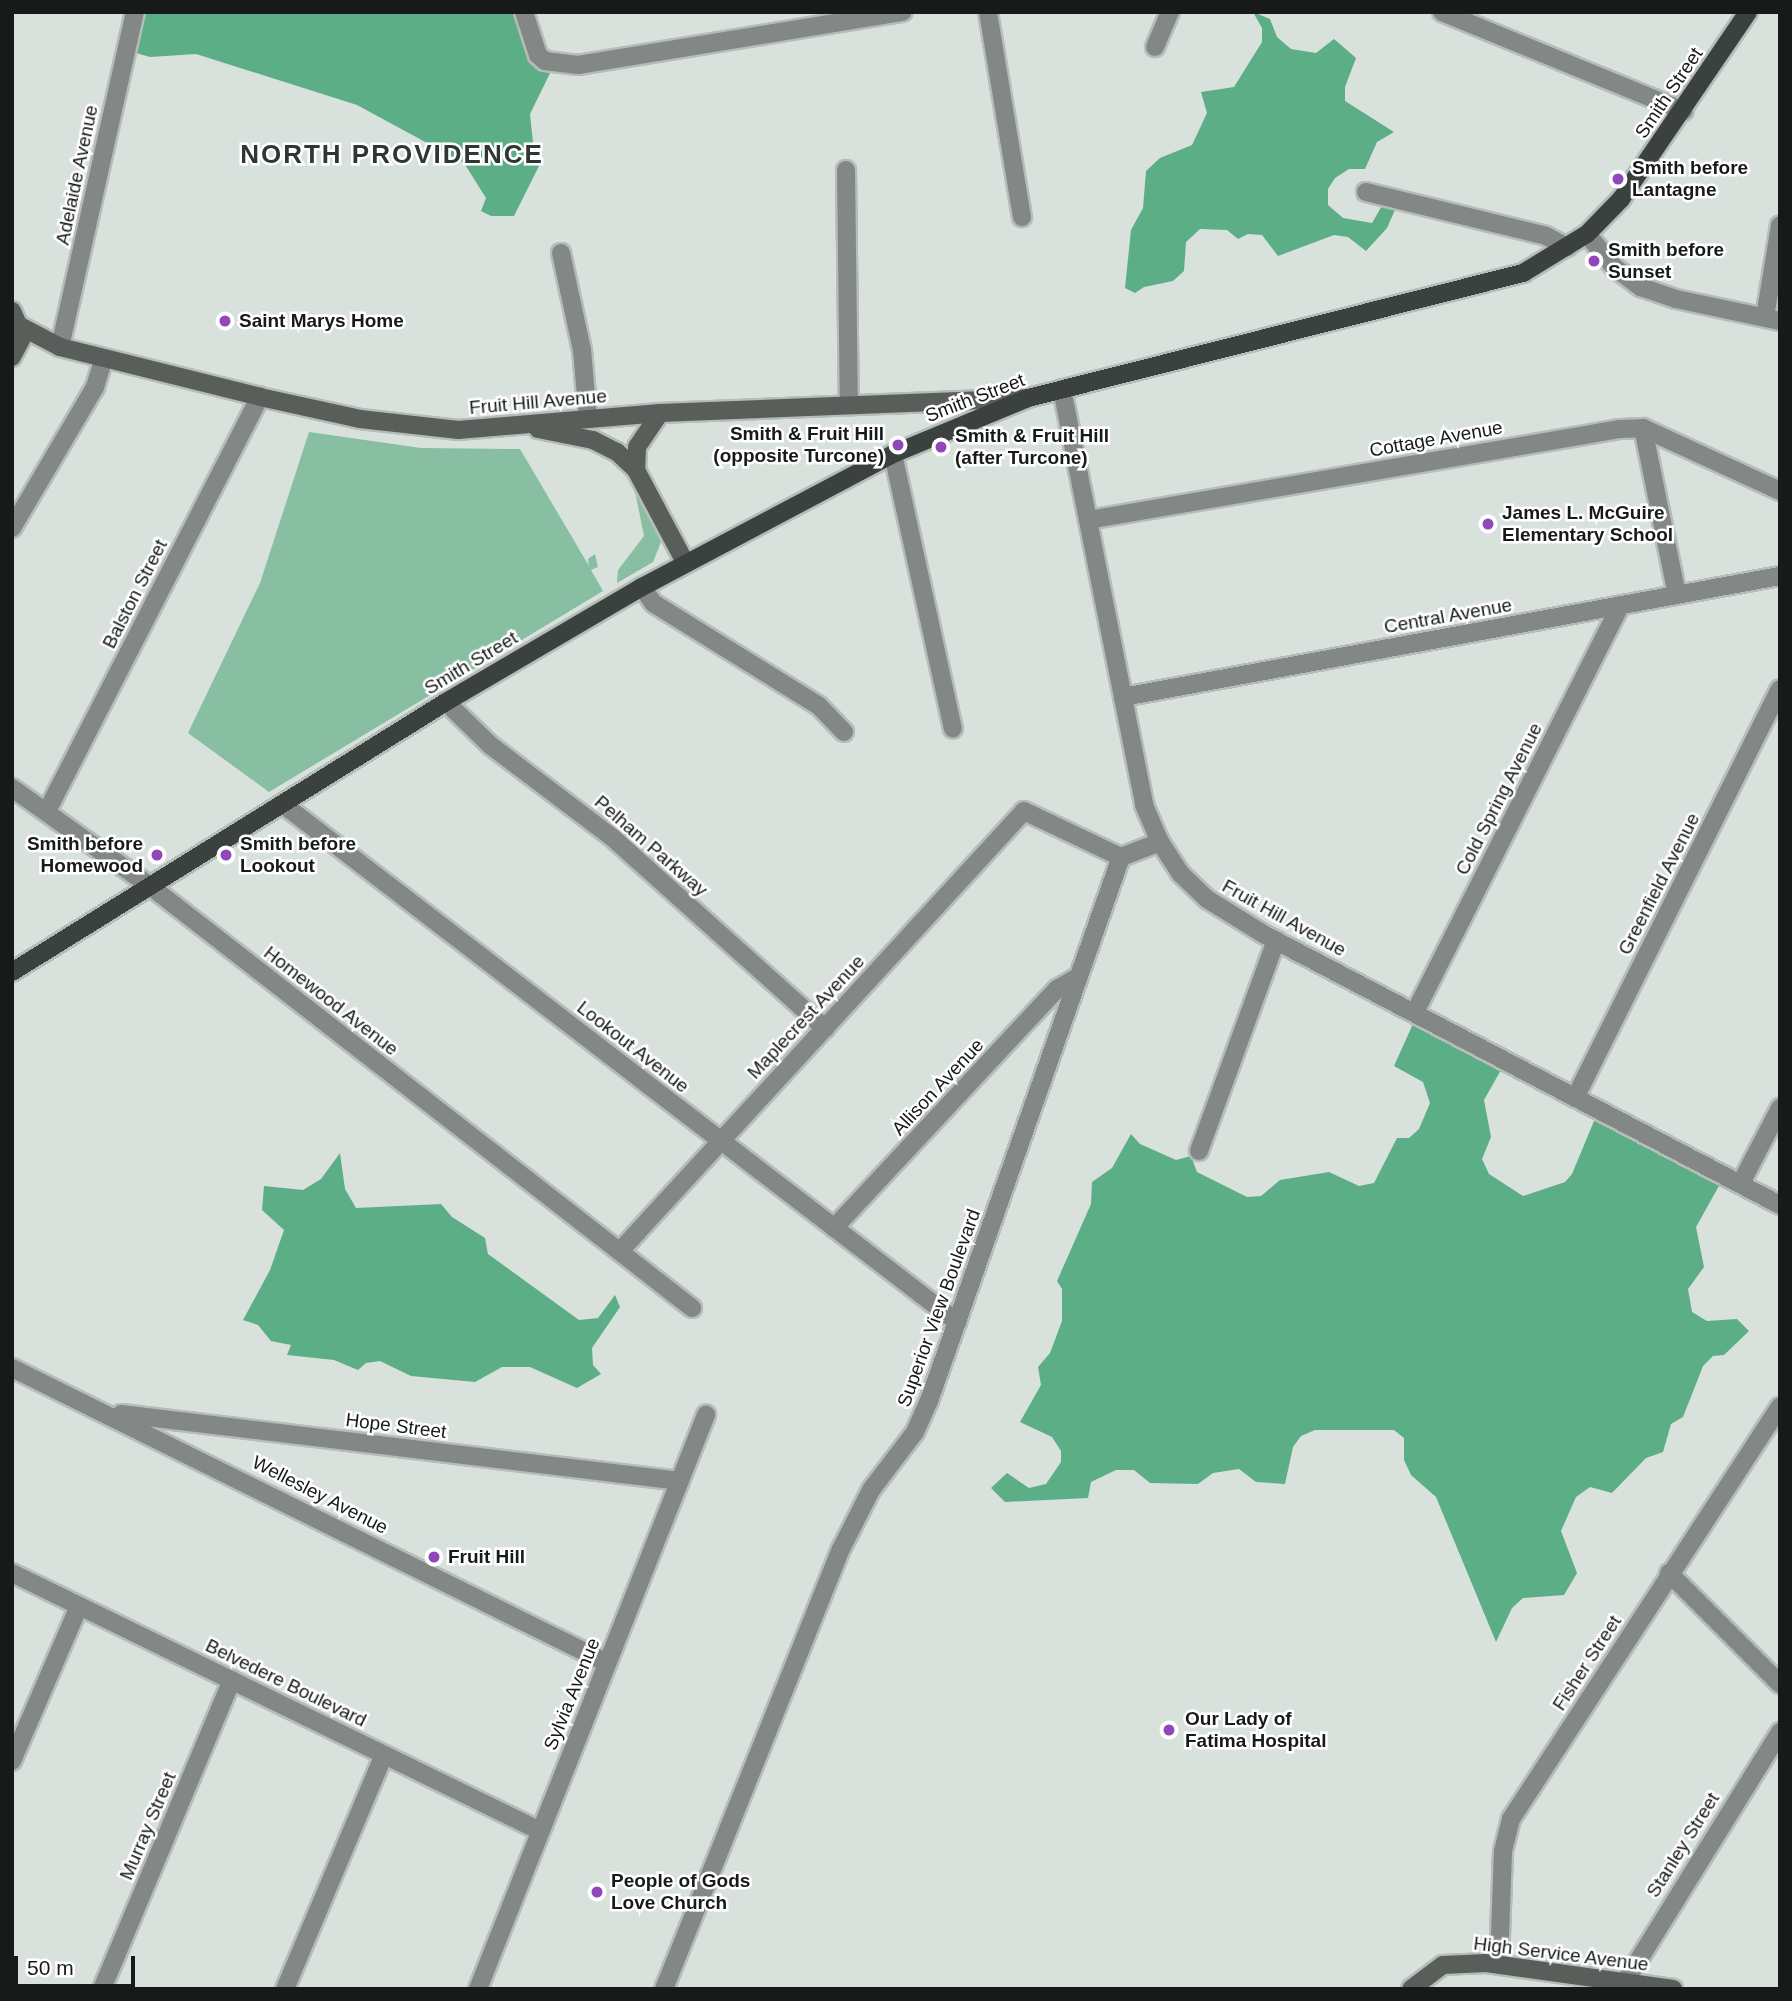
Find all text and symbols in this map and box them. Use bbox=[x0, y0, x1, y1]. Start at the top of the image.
street label: Smith Street bbox=[1630, 43, 1708, 143]
street label: Adelaide Avenue bbox=[51, 103, 103, 247]
district label: NORTH PROVIDENCE bbox=[242, 139, 542, 171]
place label: Smith before Lantagne bbox=[1632, 157, 1748, 201]
marker: Smith before Lantagne bbox=[1610, 171, 1626, 187]
place label: Smith before Sunset bbox=[1608, 239, 1724, 283]
marker: Smith before Sunset bbox=[1586, 253, 1602, 269]
place label: Saint Marys Home bbox=[239, 310, 404, 332]
marker: Saint Marys Home bbox=[217, 313, 233, 329]
street label: Smith Street bbox=[922, 369, 1028, 427]
street label: Fruit Hill Avenue bbox=[468, 385, 608, 419]
street label: Cottage Avenue bbox=[1367, 416, 1505, 462]
place label: Smith & Fruit Hill (opposite Turcone) bbox=[713, 423, 884, 467]
place label: Smith & Fruit Hill (after Turcone) bbox=[955, 425, 1109, 469]
marker: Smith & Fruit Hill (opposite Turcone) bbox=[890, 437, 906, 453]
marker: Smith & Fruit Hill (after Turcone) bbox=[933, 439, 949, 455]
place label: James L. McGuire Elementary School bbox=[1502, 502, 1673, 546]
marker: James L. McGuire Elementary School bbox=[1480, 516, 1496, 532]
street label: Balston Street bbox=[98, 536, 172, 652]
street label: Central Avenue bbox=[1382, 593, 1514, 639]
street label: Smith Street bbox=[420, 626, 522, 700]
street label: Cold Spring Avenue bbox=[1451, 719, 1547, 879]
street label: Pelham Parkway bbox=[590, 791, 712, 901]
street label: Greenfield Avenue bbox=[1613, 809, 1705, 959]
place label: Smith before Homewood bbox=[27, 833, 143, 877]
place label: Smith before Lookout bbox=[240, 833, 356, 877]
marker: Smith before Homewood bbox=[149, 847, 165, 863]
marker: Smith before Lookout bbox=[218, 847, 234, 863]
street label: Fruit Hill Avenue bbox=[1218, 874, 1350, 962]
street label: Homewood Avenue bbox=[259, 941, 403, 1061]
street label: Maplecrest Avenue bbox=[742, 950, 870, 1084]
street label: Lookout Avenue bbox=[572, 996, 694, 1098]
street label: Allison Avenue bbox=[887, 1033, 989, 1141]
street label: Superior View Boulevard bbox=[893, 1206, 985, 1410]
street label: Hope Street bbox=[344, 1409, 448, 1443]
street label: Wellesley Avenue bbox=[248, 1451, 392, 1539]
place label: Fruit Hill bbox=[448, 1546, 525, 1568]
marker: Fruit Hill bbox=[426, 1549, 442, 1565]
street label: Fisher Street bbox=[1548, 1611, 1626, 1715]
street label: Belvedere Boulevard bbox=[202, 1634, 370, 1732]
street label: Sylvia Avenue bbox=[539, 1634, 605, 1754]
place label: Our Lady of Fatima Hospital bbox=[1185, 1708, 1326, 1752]
marker: Our Lady of Fatima Hospital bbox=[1159, 1720, 1179, 1740]
street label: Murray Street bbox=[115, 1769, 181, 1883]
street label: Stanley Street bbox=[1642, 1788, 1724, 1902]
place label: People of Gods Love Church bbox=[611, 1870, 750, 1914]
marker: People of Gods Love Church bbox=[589, 1884, 605, 1900]
street label: High Service Avenue bbox=[1472, 1932, 1650, 1976]
scale bar bbox=[18, 1941, 138, 1985]
text: 50 m bbox=[27, 1956, 74, 1979]

